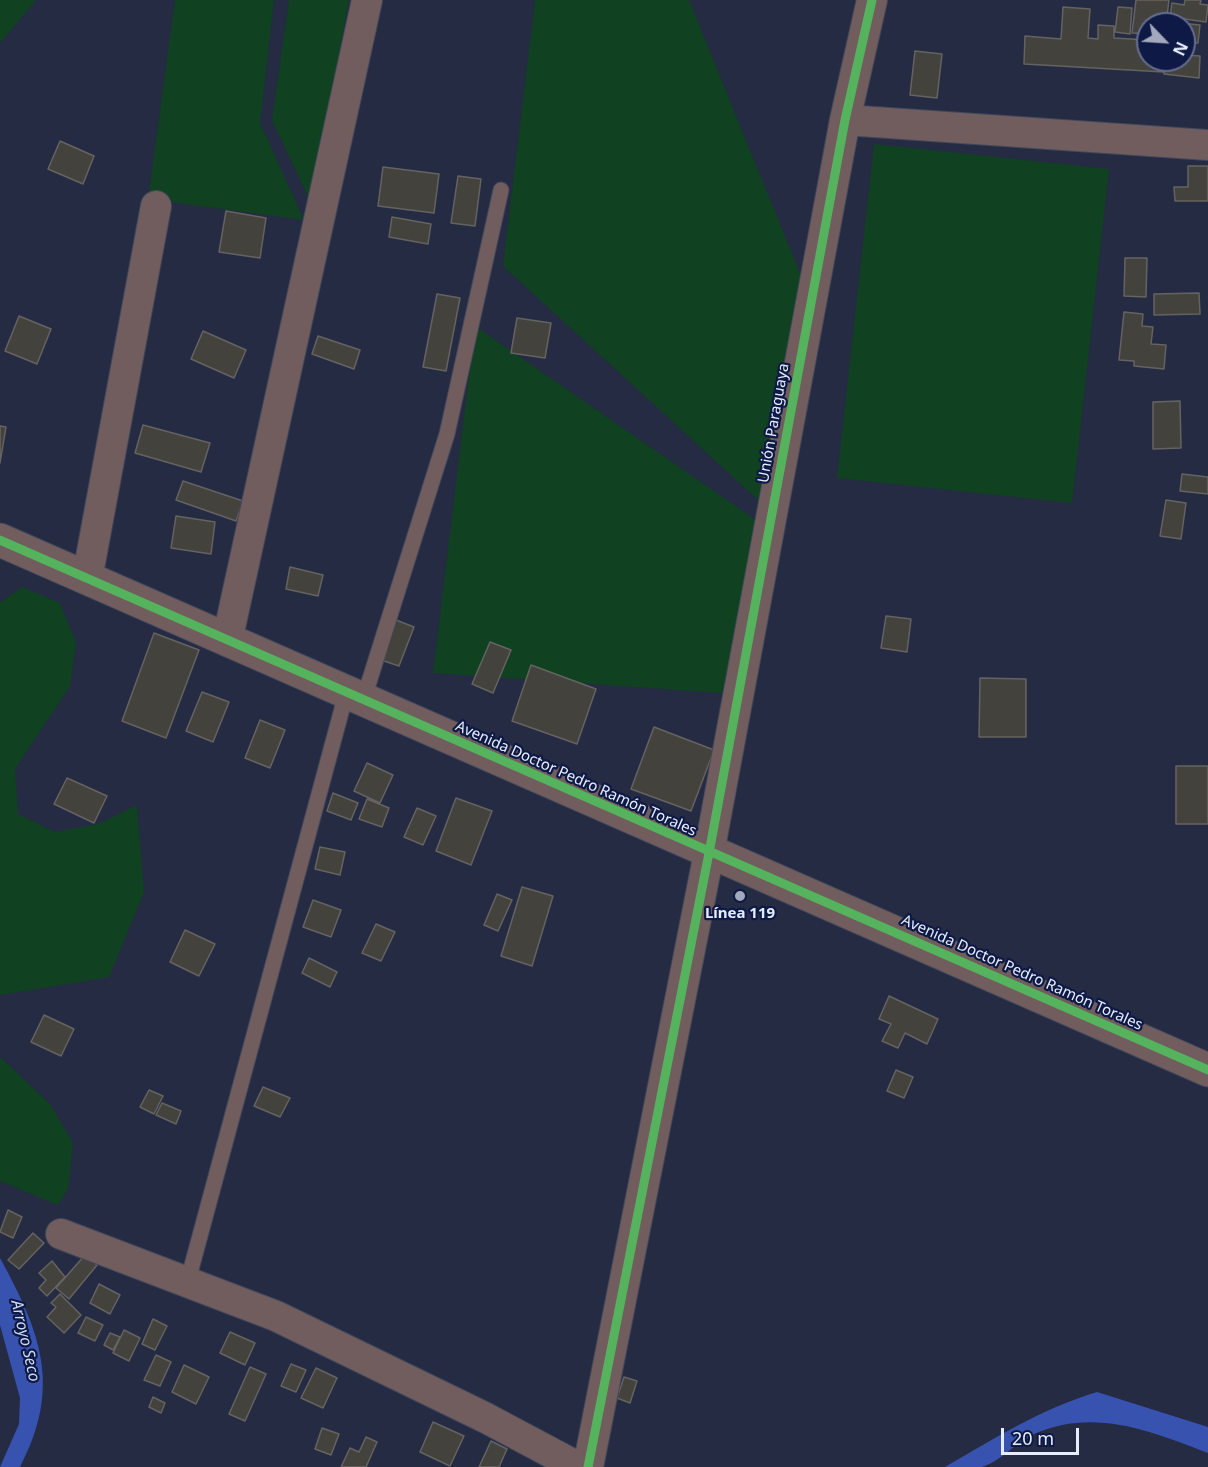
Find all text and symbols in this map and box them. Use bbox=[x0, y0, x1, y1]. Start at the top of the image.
north arrow bbox=[1136, 12, 1196, 72]
text: N bbox=[1168, 38, 1193, 59]
street label: Unión Paraguaya bbox=[755, 362, 793, 484]
street label: Avenida Doctor Pedro Ramón Torales bbox=[453, 717, 699, 841]
marker: Línea 119 bbox=[733, 889, 747, 903]
place label: Línea 119 bbox=[705, 905, 775, 923]
street label: Avenida Doctor Pedro Ramón Torales bbox=[899, 911, 1145, 1035]
water label: Arroyo Seco bbox=[6, 1298, 44, 1384]
scale bar bbox=[1004, 1416, 1082, 1454]
text: 20 m bbox=[1012, 1426, 1054, 1450]

